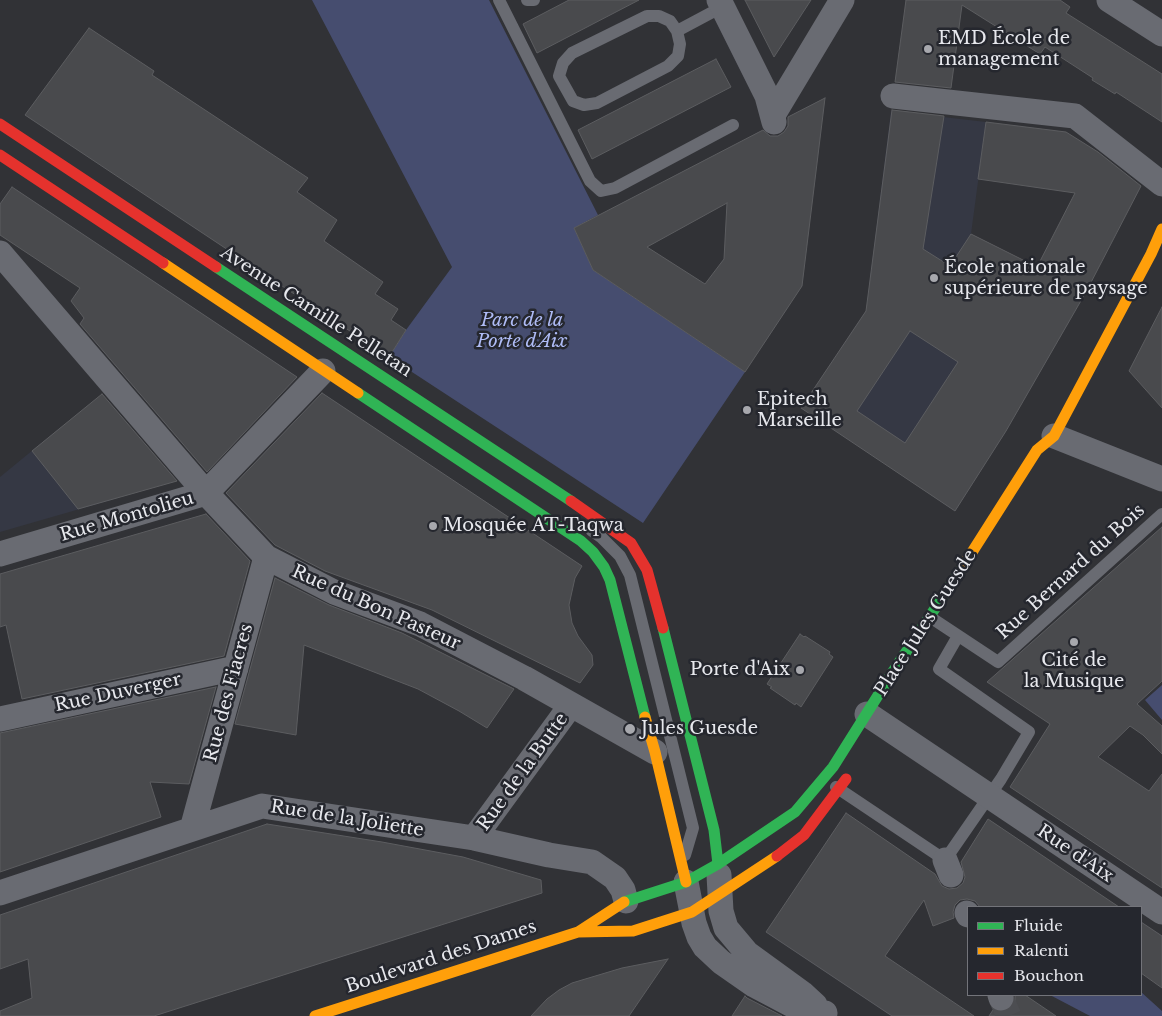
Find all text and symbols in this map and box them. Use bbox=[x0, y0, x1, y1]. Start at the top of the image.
place label: EMD École de management bbox=[938, 28, 1070, 70]
marker: EMD École de management bbox=[922, 43, 934, 55]
street label: Avenue Camille Pelletan bbox=[216, 242, 416, 382]
place label: École nationale supérieure de paysage bbox=[944, 257, 1148, 300]
marker: École nationale supérieure de paysage bbox=[928, 272, 940, 284]
park label: Parc de la Porte d'Aix bbox=[477, 310, 567, 352]
place label: Epitech Marseille bbox=[757, 389, 842, 432]
marker: Epitech Marseille bbox=[741, 404, 753, 416]
street label: Rue Montolieu bbox=[58, 488, 196, 546]
street label: Rue Bernard du Bois bbox=[993, 500, 1149, 644]
place label: Mosquée AT-Taqwa bbox=[443, 515, 624, 537]
marker: Mosquée AT-Taqwa bbox=[427, 520, 439, 532]
street label: Place Jules Guesde bbox=[871, 546, 981, 700]
street label: Rue du Bon Pasteur bbox=[288, 561, 464, 655]
street label: Rue des Fiacres bbox=[200, 622, 258, 764]
marker: Cité de la Musique bbox=[1068, 636, 1080, 648]
place label: Cité de la Musique bbox=[1024, 650, 1124, 692]
place label: Porte d'Aix bbox=[690, 659, 790, 681]
marker: Porte d'Aix bbox=[794, 664, 806, 676]
street label: Rue Duverger bbox=[53, 669, 183, 717]
street label: Rue de la Butte bbox=[473, 709, 573, 835]
place label: Jules Guesde bbox=[641, 718, 758, 740]
marker: Jules Guesde bbox=[623, 722, 637, 736]
street label: Rue de la Joliette bbox=[269, 796, 425, 842]
street label: Rue d'Aix bbox=[1033, 821, 1117, 887]
legend bbox=[967, 906, 1142, 996]
street label: Boulevard des Dames bbox=[343, 916, 539, 998]
text: Fluide bbox=[1014, 916, 1063, 935]
text: Ralenti bbox=[1014, 941, 1069, 960]
text: Bouchon bbox=[1014, 966, 1084, 985]

